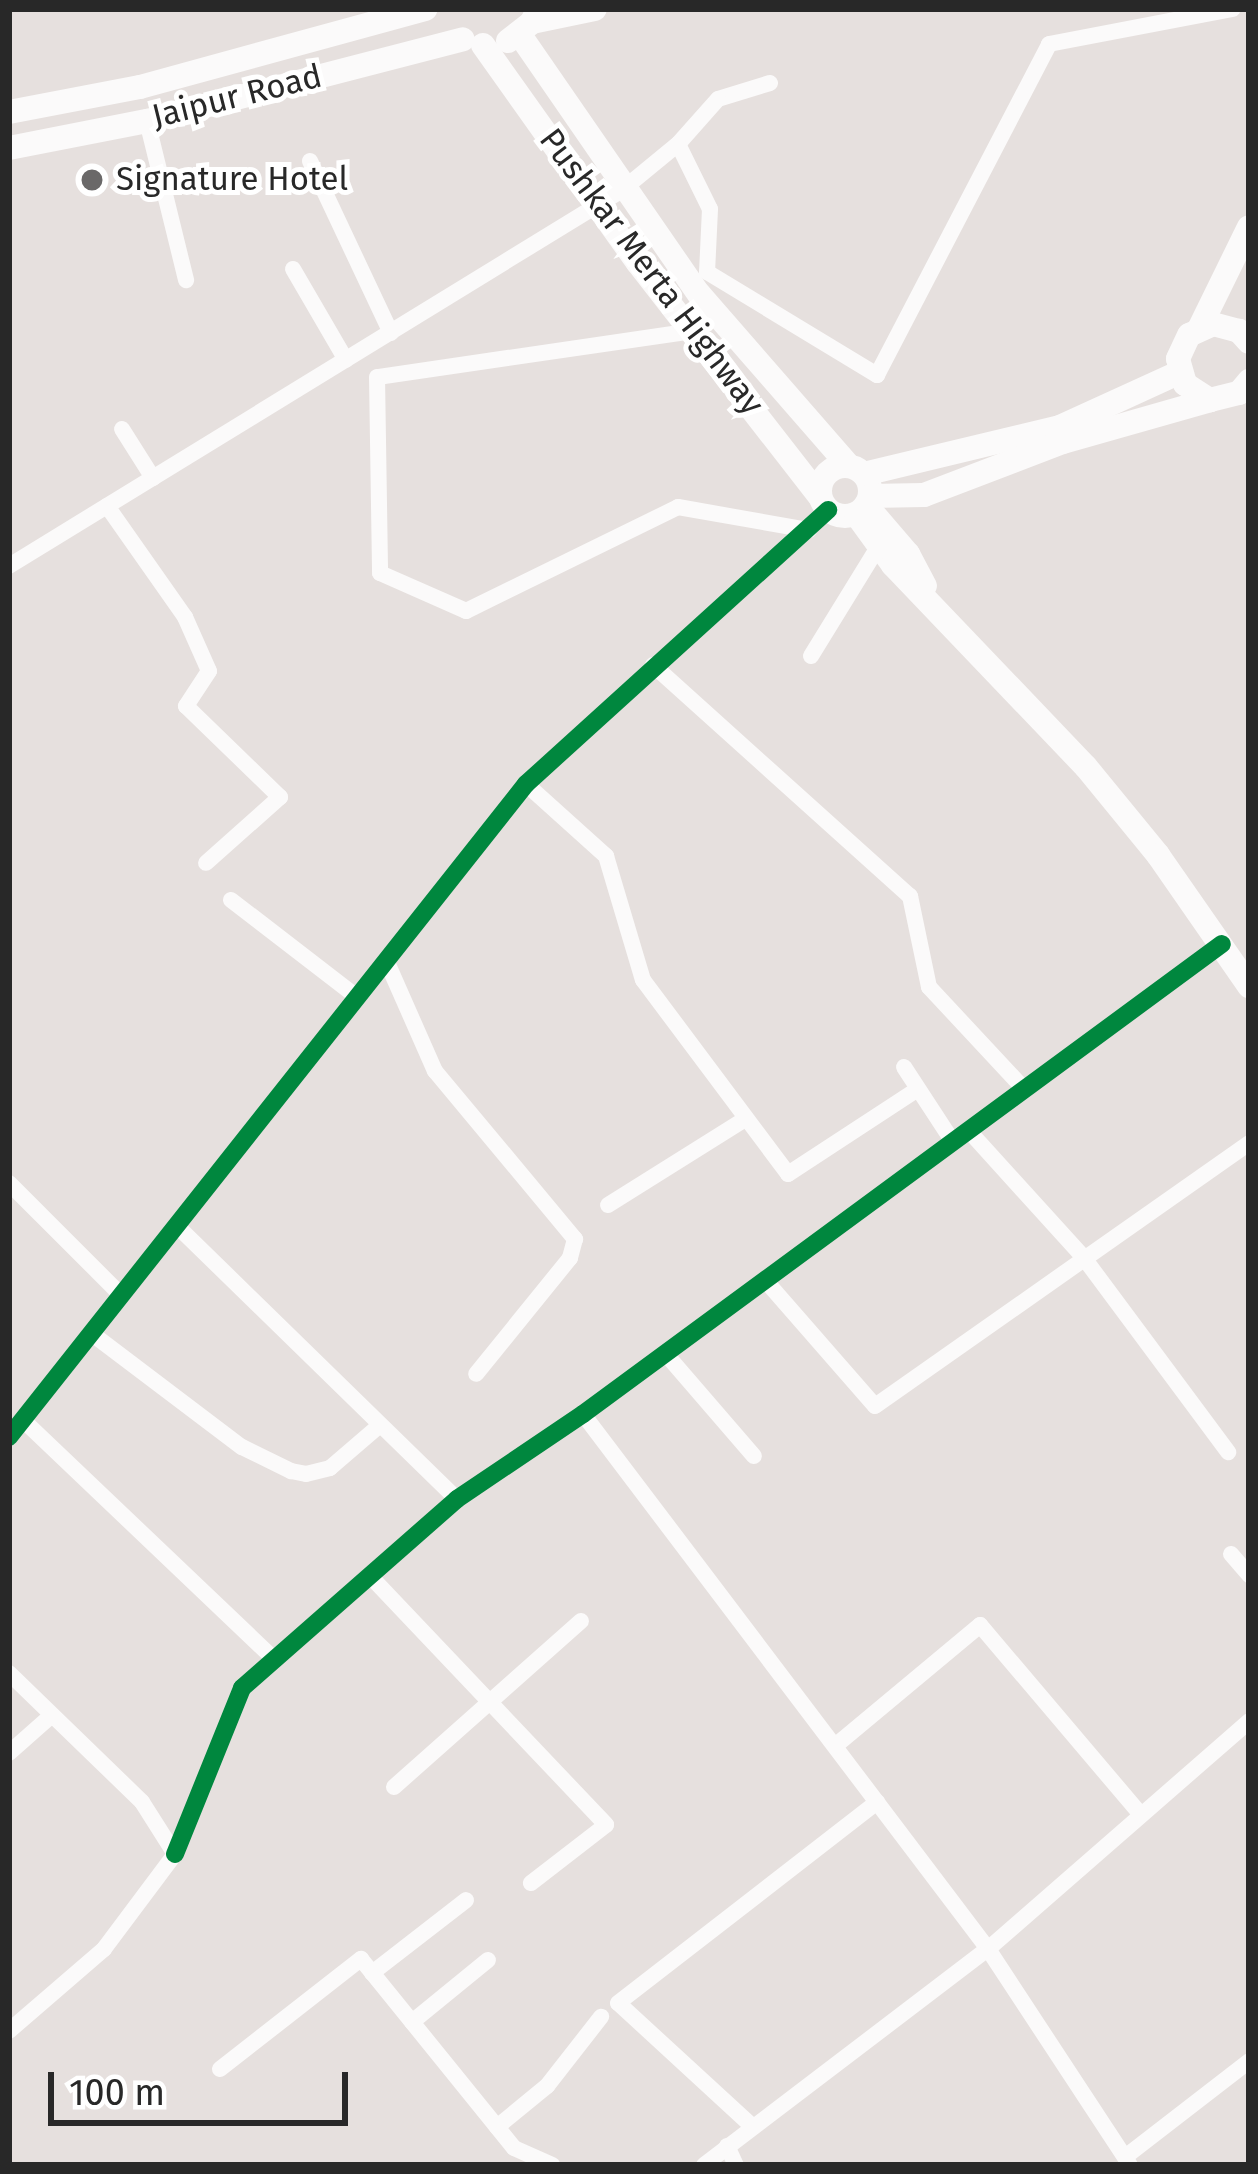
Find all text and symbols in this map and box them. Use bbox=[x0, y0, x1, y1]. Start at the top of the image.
street label: Jaipur Road bbox=[148, 57, 326, 137]
street label: Pushkar Merta Highway bbox=[530, 121, 772, 423]
place label: Signature Hotel bbox=[116, 160, 348, 200]
marker: Signature Hotel bbox=[79, 167, 105, 193]
scale bar bbox=[54, 2048, 354, 2122]
text: 100 m bbox=[69, 2071, 165, 2115]

